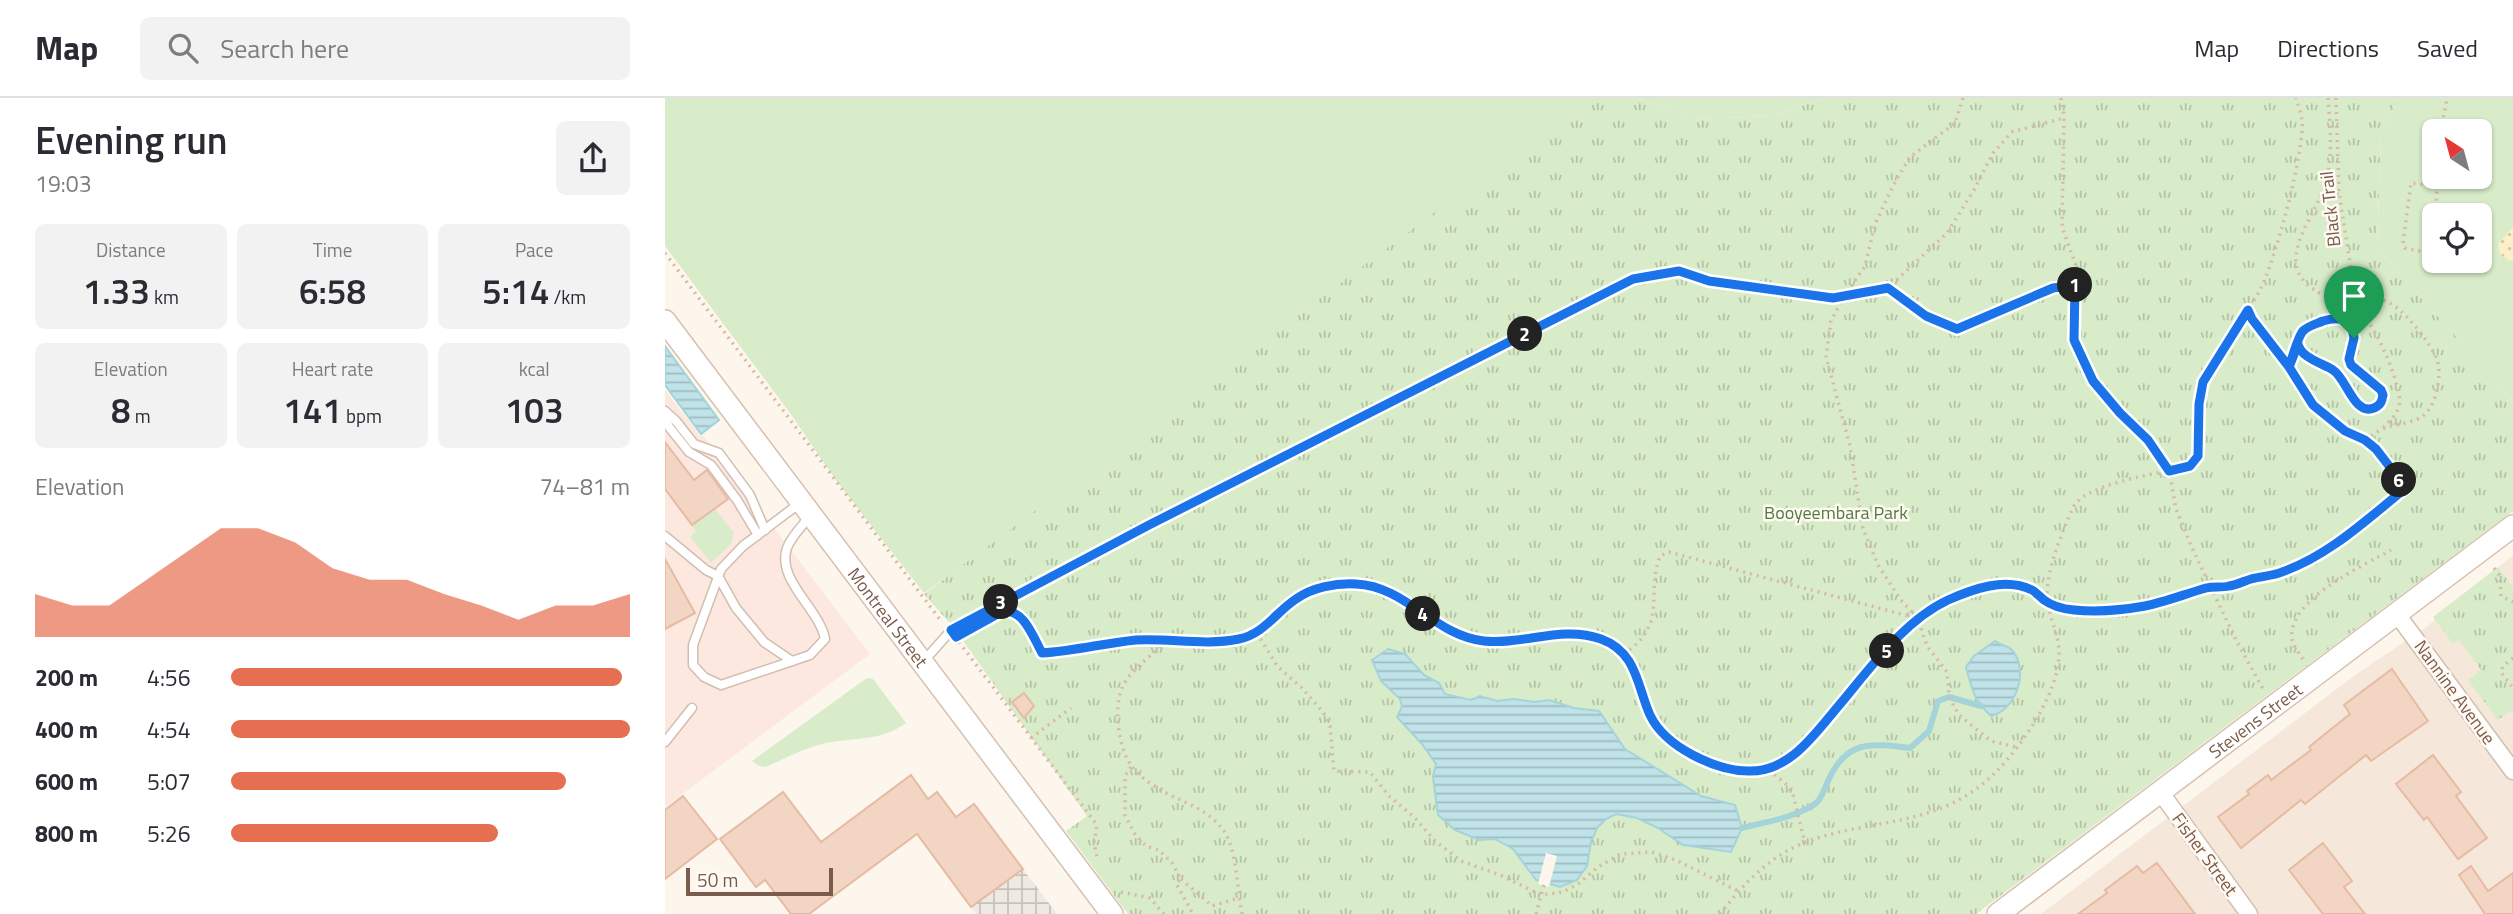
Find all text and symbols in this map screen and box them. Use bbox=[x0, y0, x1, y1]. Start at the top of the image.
search box bbox=[140, 17, 630, 80]
text: Map bbox=[35, 23, 98, 73]
icon: search bbox=[164, 29, 202, 67]
text: Search here bbox=[220, 29, 349, 68]
text: Map bbox=[2194, 30, 2239, 66]
text: Directions bbox=[2277, 30, 2379, 66]
text: Saved bbox=[2417, 30, 2478, 66]
text: Evening run bbox=[35, 111, 228, 169]
north arrow bbox=[2422, 119, 2492, 189]
map controls bbox=[2422, 119, 2492, 273]
button: share bbox=[556, 121, 630, 195]
text: 19:03 bbox=[35, 166, 92, 201]
street label: Black Trail bbox=[2313, 170, 2347, 248]
button: locate bbox=[2422, 203, 2492, 273]
text: Distance bbox=[96, 235, 166, 264]
text: Time bbox=[313, 235, 352, 264]
text: Pace bbox=[515, 235, 553, 264]
text: 1.33 bbox=[83, 264, 150, 318]
text: 6:58 bbox=[299, 264, 366, 318]
text: 5:14 bbox=[482, 264, 549, 318]
pin bbox=[2324, 266, 2384, 338]
pin: 1 bbox=[2057, 268, 2093, 302]
text: 1 bbox=[2069, 270, 2080, 299]
icon: arrive bbox=[2335, 277, 2373, 315]
text: km bbox=[150, 282, 179, 311]
text: /km bbox=[549, 282, 586, 311]
pin: 2 bbox=[1507, 316, 1543, 352]
text: 2 bbox=[1519, 319, 1530, 348]
text: Elevation bbox=[94, 354, 168, 383]
text: Heart rate bbox=[292, 354, 373, 383]
text: kcal bbox=[519, 354, 550, 383]
text: 8 bbox=[111, 383, 131, 437]
text: 141 bbox=[283, 383, 342, 437]
text: 103 bbox=[505, 383, 564, 437]
text: m bbox=[131, 401, 151, 430]
text: bpm bbox=[342, 401, 382, 430]
pin: 6 bbox=[2381, 462, 2417, 498]
text: 6 bbox=[2393, 465, 2404, 494]
text: Elevation bbox=[35, 469, 124, 504]
text: 74–81 m bbox=[540, 469, 630, 504]
park label: Booyeembara Park bbox=[1764, 499, 1908, 526]
street label: Montreal Street bbox=[842, 562, 935, 674]
pin: 3 bbox=[983, 584, 1019, 620]
text: 3 bbox=[995, 587, 1006, 616]
pin: 4 bbox=[1405, 596, 1441, 632]
text: 4 bbox=[1417, 599, 1428, 628]
pin: 5 bbox=[1869, 634, 1905, 668]
street label: Nannine Avenue bbox=[2408, 634, 2502, 750]
text: 5 bbox=[1881, 636, 1892, 665]
text: 200 m bbox=[35, 660, 98, 695]
text: 4:56 bbox=[147, 660, 191, 695]
street label: Stevens Street bbox=[2203, 676, 2308, 764]
text: 400 m bbox=[35, 712, 98, 747]
text: 4:54 bbox=[147, 712, 191, 747]
text: 600 m bbox=[35, 764, 98, 799]
text: 5:07 bbox=[147, 764, 191, 799]
street label: Fisher Street bbox=[2166, 807, 2245, 902]
text: 800 m bbox=[35, 816, 98, 851]
text: 5:26 bbox=[147, 816, 191, 851]
scale bar bbox=[686, 865, 833, 897]
text: 50 m bbox=[697, 865, 738, 894]

